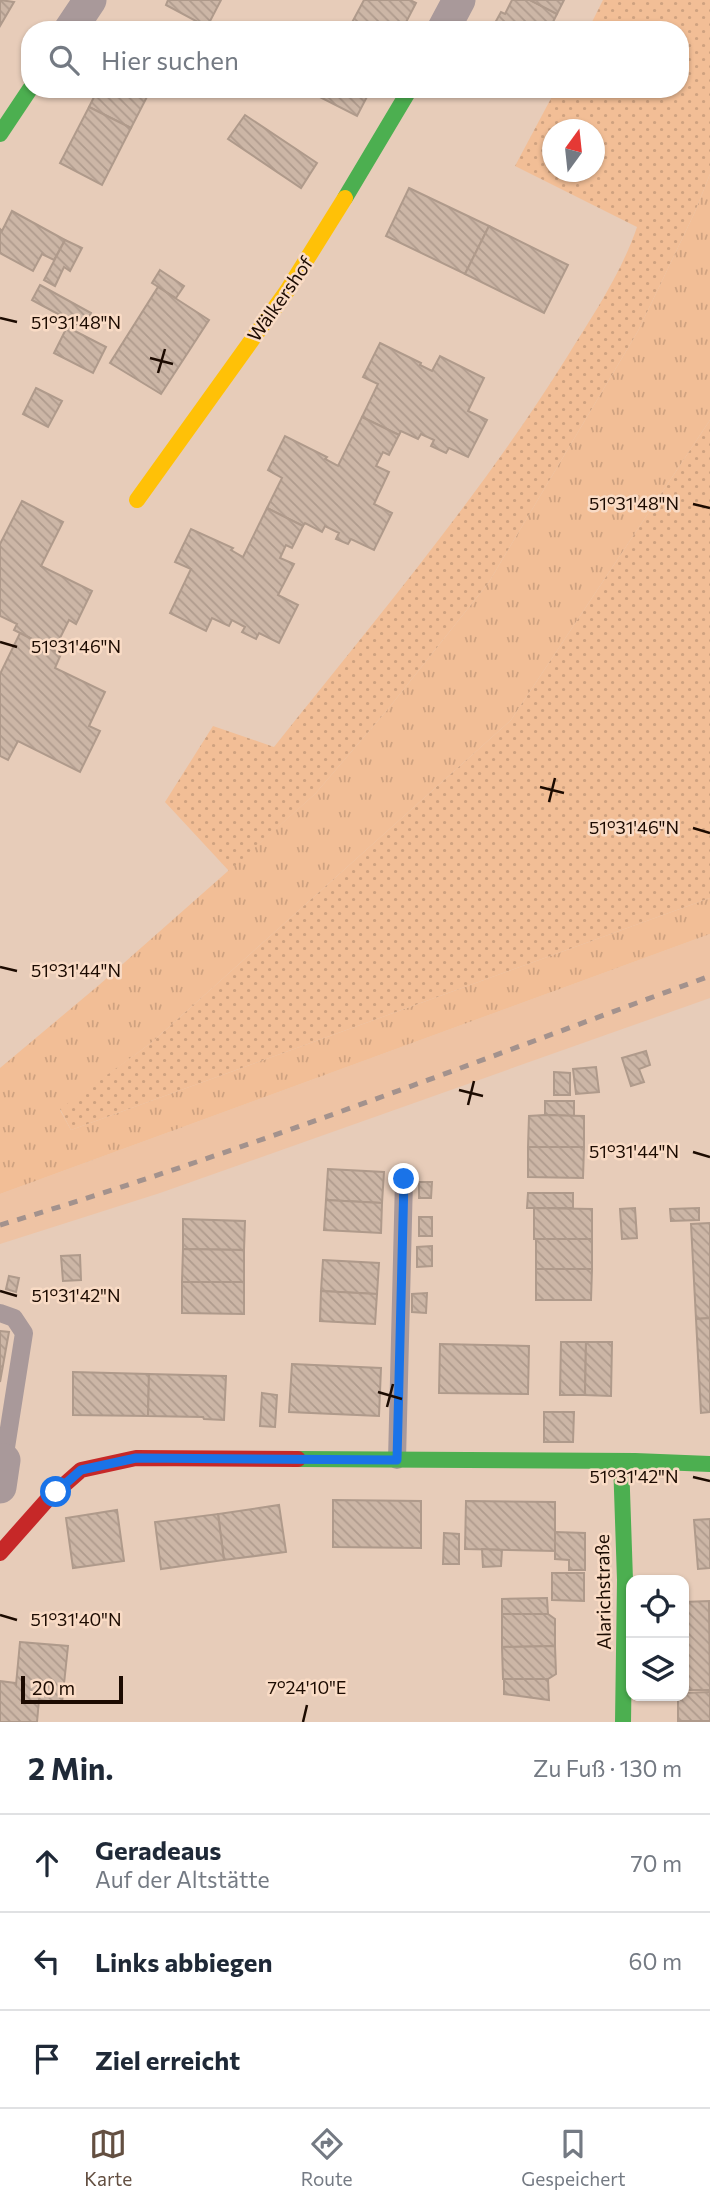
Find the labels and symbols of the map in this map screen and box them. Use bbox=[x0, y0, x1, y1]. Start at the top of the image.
north arrow bbox=[542, 119, 605, 182]
street label: Wälkershof bbox=[242, 251, 318, 346]
text: 51°31'48"N bbox=[31, 311, 121, 333]
text: 51°31'48"N bbox=[589, 492, 679, 514]
text: 51°31'46"N bbox=[31, 635, 121, 657]
text: 51°31'46"N bbox=[589, 816, 679, 838]
text: 51°31'44"N bbox=[31, 959, 121, 981]
text: 51°31'44"N bbox=[589, 1140, 679, 1162]
route end bbox=[388, 1163, 419, 1194]
text: 51°31'42"N bbox=[31, 1284, 121, 1306]
text: 51°31'42"N bbox=[589, 1465, 679, 1487]
route start bbox=[40, 1476, 71, 1507]
street label: Alarichstraße bbox=[590, 1534, 615, 1650]
text: 51°31'40"N bbox=[30, 1608, 122, 1630]
scale bar bbox=[21, 1673, 122, 1705]
text: 7°24'10"E bbox=[267, 1676, 347, 1698]

